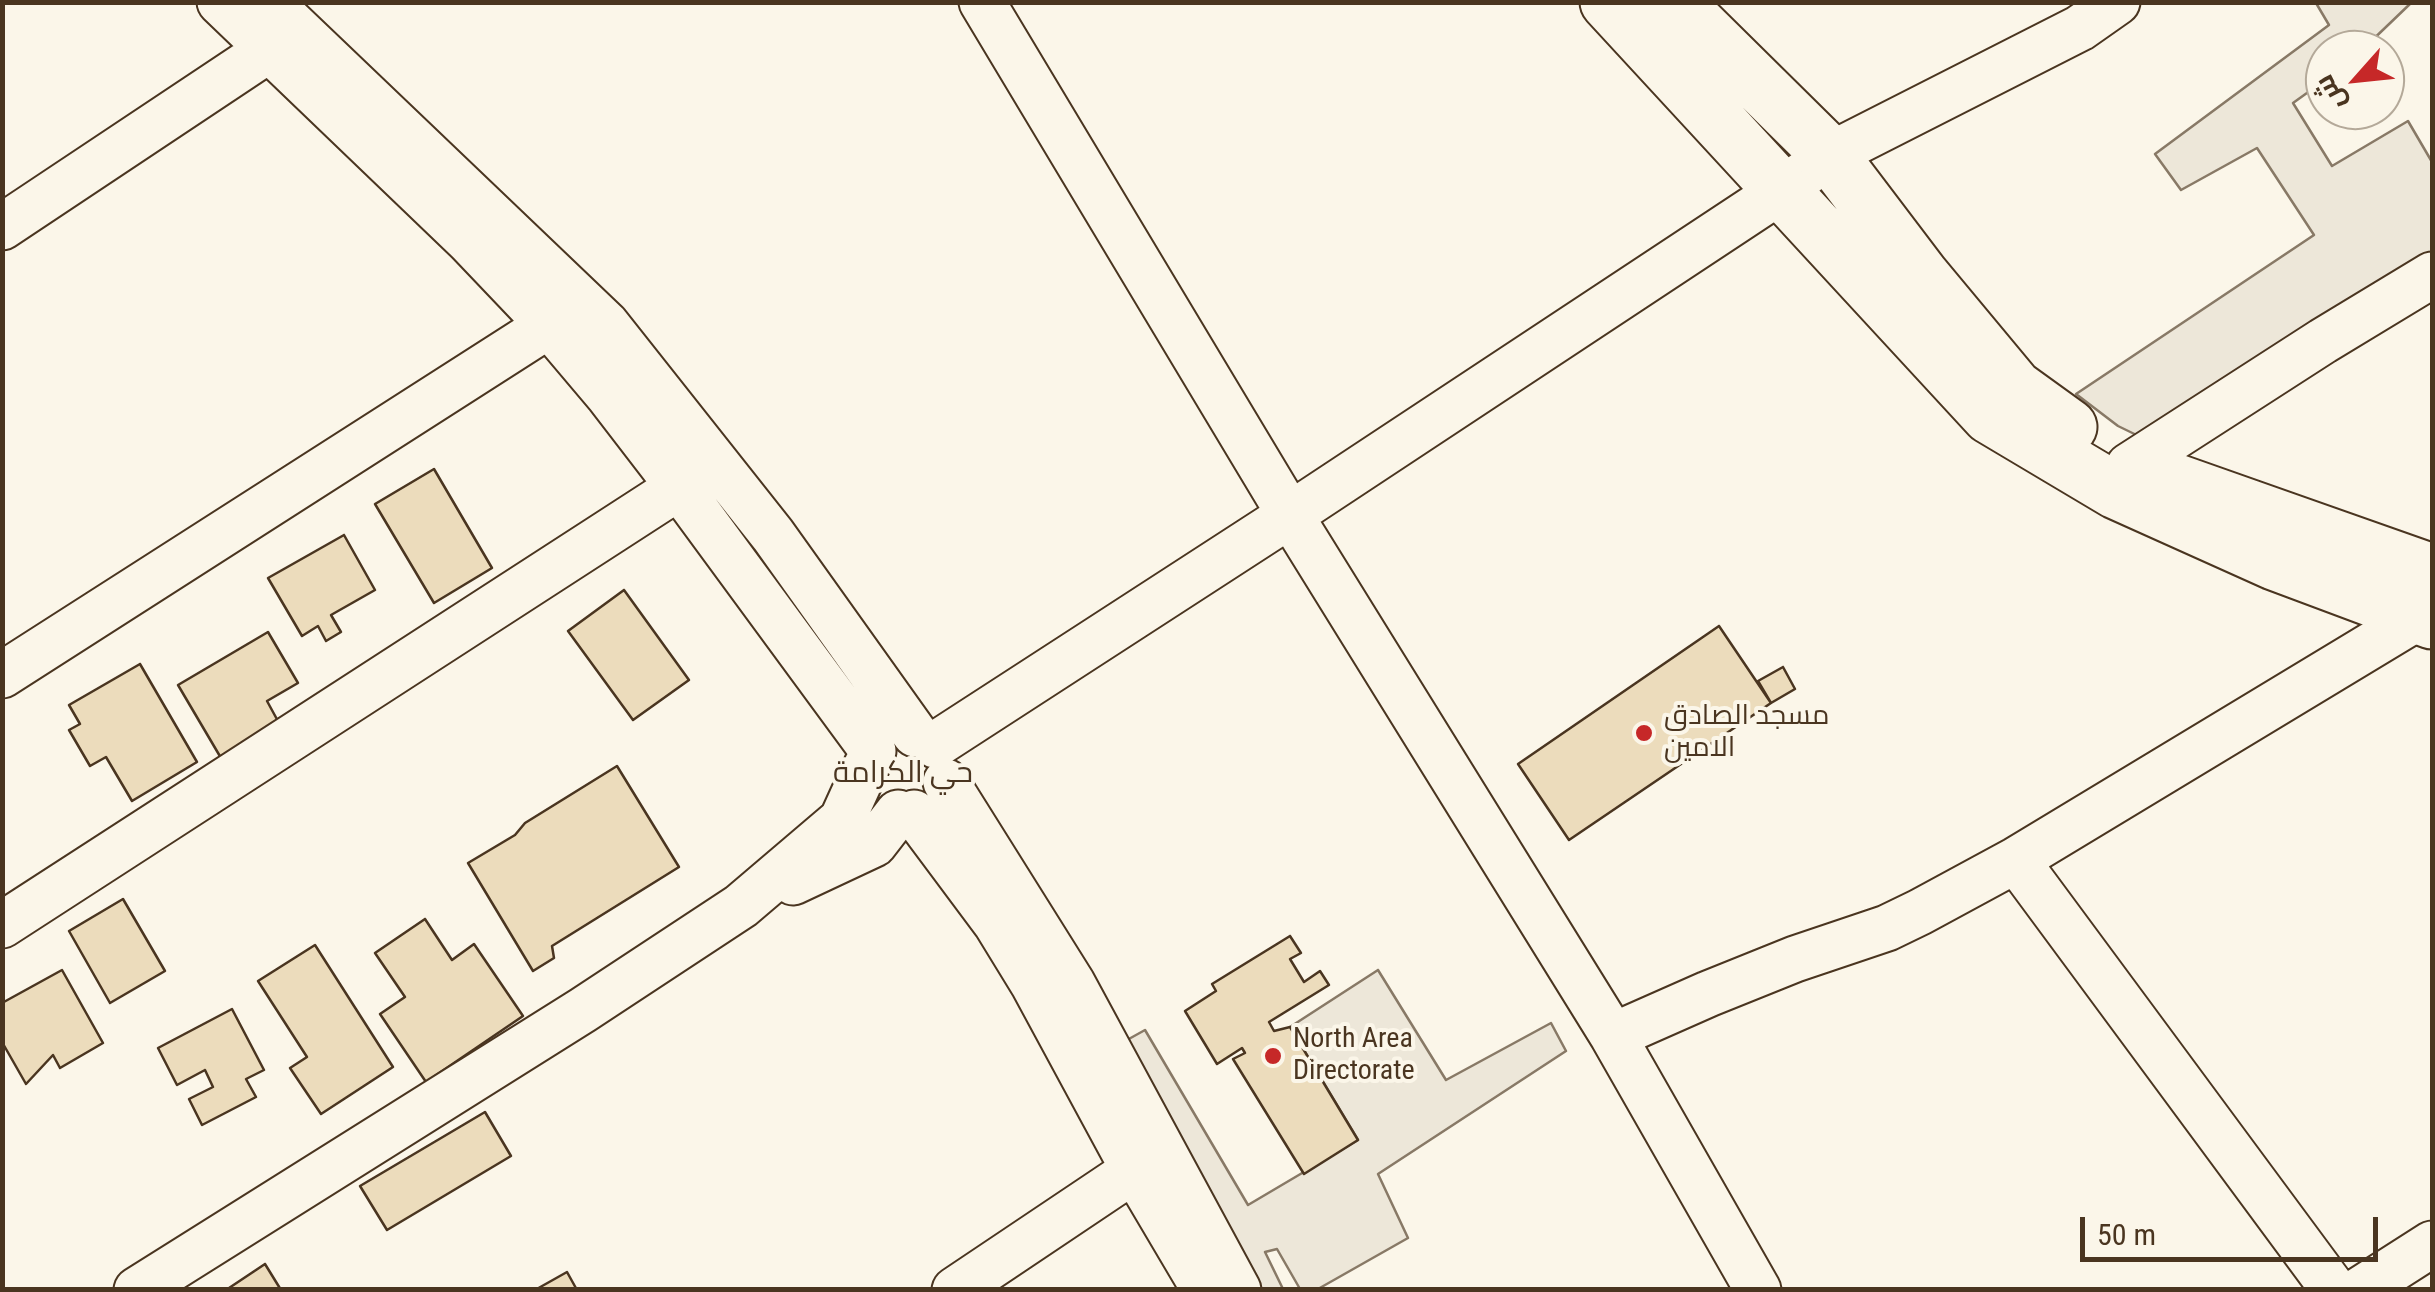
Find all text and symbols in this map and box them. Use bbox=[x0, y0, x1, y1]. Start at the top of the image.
north arrow bbox=[2305, 30, 2405, 130]
text: ش bbox=[2307, 69, 2352, 116]
place label: مسجد الصادق الامين bbox=[1664, 700, 1829, 766]
marker: مسجد الصادق الامين bbox=[1633, 722, 1655, 744]
district label: حي الكرامة bbox=[833, 756, 973, 792]
place label: North Area Directorate bbox=[1293, 1023, 1415, 1089]
marker: North Area Directorate bbox=[1262, 1045, 1284, 1067]
scale bar bbox=[2085, 1197, 2382, 1259]
text: 50 m bbox=[2097, 1217, 2156, 1252]

